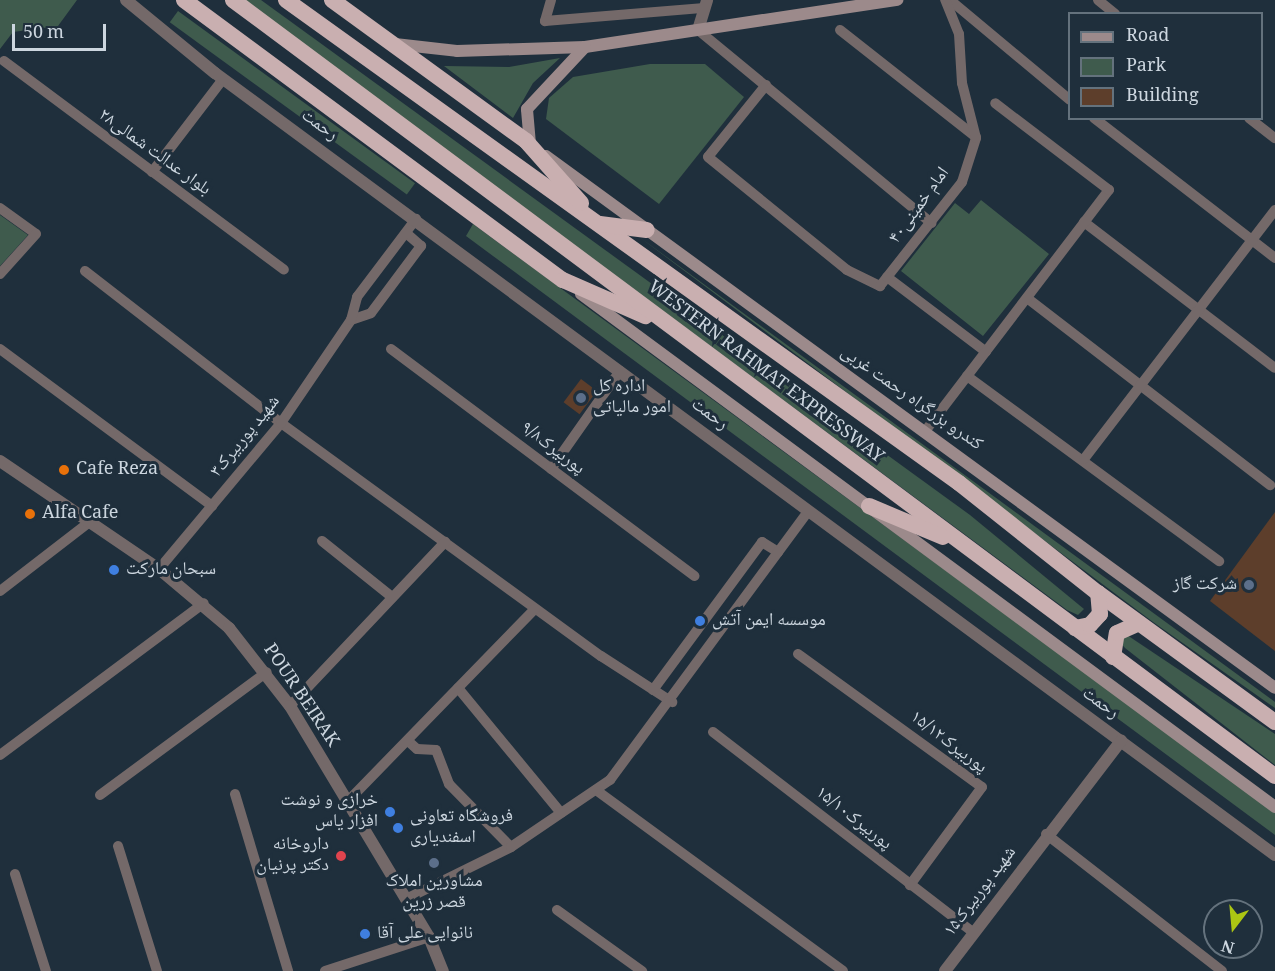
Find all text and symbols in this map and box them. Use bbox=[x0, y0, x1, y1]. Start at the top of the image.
scale bar bbox=[15, 12, 110, 50]
legend bbox=[1068, 12, 1263, 120]
text: 50 m bbox=[23, 19, 64, 49]
text: Road bbox=[1126, 22, 1169, 52]
text: Park bbox=[1126, 52, 1166, 82]
text: Building bbox=[1126, 82, 1199, 112]
street label: بلوار عدالت شمالی۲۸ bbox=[94, 105, 214, 201]
street label: رحمت bbox=[296, 105, 342, 147]
street label: امام خمینی۴۰ bbox=[885, 164, 955, 248]
street label: WESTERN RAHMAT EXPRESSWAY bbox=[643, 277, 887, 469]
street label: کندرو بزرگراه رحمت غربی bbox=[836, 342, 986, 456]
place label: اداره کل امور مالیاتی bbox=[593, 377, 671, 420]
marker: اداره کل امور مالیاتی bbox=[574, 391, 588, 405]
street label: شهید پوربیرک۳ bbox=[206, 392, 286, 482]
street label: رحمت bbox=[686, 394, 732, 436]
street label: پوربیرک۹/۸ bbox=[516, 418, 588, 480]
place label: Cafe Reza bbox=[76, 459, 158, 481]
marker: Cafe Reza bbox=[57, 463, 71, 477]
place label: Alfa Cafe bbox=[42, 503, 118, 525]
marker: Alfa Cafe bbox=[23, 507, 37, 521]
place label: سبحان مارکت bbox=[126, 559, 216, 581]
marker: سبحان مارکت bbox=[107, 563, 121, 577]
place label: شرکت گاز bbox=[1173, 574, 1237, 596]
marker: شرکت گاز bbox=[1242, 578, 1256, 592]
place label: موسسه ایمن آتش bbox=[712, 610, 826, 632]
marker: موسسه ایمن آتش bbox=[693, 614, 707, 628]
street label: POUR BEIRAK bbox=[258, 640, 342, 752]
street label: رحمت bbox=[1077, 683, 1123, 725]
street label: پوربیرک۱۵/۱۲ bbox=[905, 707, 991, 779]
street label: پوربیرک۱۵/۱۰ bbox=[811, 783, 895, 855]
place label: خرازی و نوشت افزار یاس bbox=[281, 791, 378, 834]
marker: خرازی و نوشت افزار یاس bbox=[383, 805, 397, 819]
place label: فروشگاه تعاونی اسفندیاری bbox=[410, 807, 513, 850]
marker: فروشگاه تعاونی اسفندیاری bbox=[391, 821, 405, 835]
place label: داروخانه دکتر پرنیان bbox=[256, 835, 329, 878]
street label: شهید پوربیرک۱۵ bbox=[940, 843, 1022, 941]
marker: داروخانه دکتر پرنیان bbox=[334, 849, 348, 863]
marker: مشاورین املاک قصر زرین bbox=[427, 856, 441, 870]
place label: مشاورین املاک قصر زرین bbox=[385, 872, 483, 914]
north arrow bbox=[1203, 899, 1263, 959]
place label: نانوایی علی آقا bbox=[377, 923, 473, 945]
marker: نانوایی علی آقا bbox=[358, 927, 372, 941]
text: N bbox=[1219, 930, 1238, 960]

